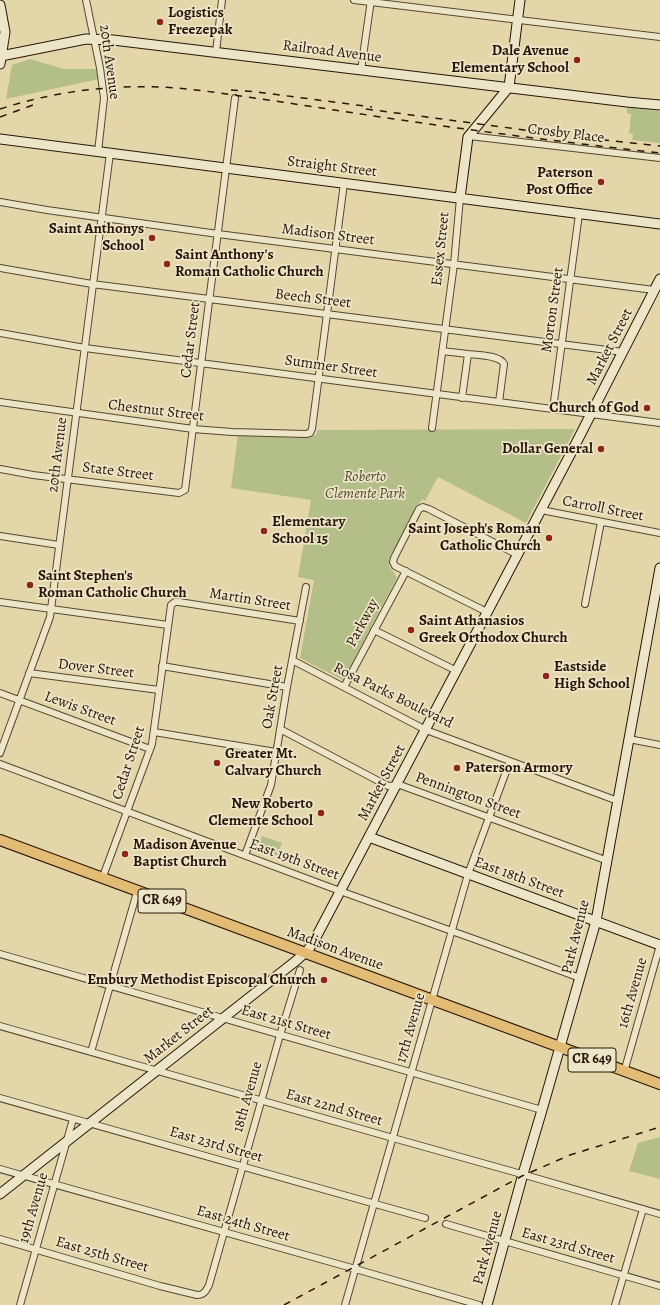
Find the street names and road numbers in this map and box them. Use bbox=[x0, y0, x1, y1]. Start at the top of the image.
street label: 20th Avenue bbox=[95, 23, 123, 101]
street label: Railroad Avenue bbox=[282, 37, 382, 67]
street label: Crosby Place bbox=[527, 120, 605, 148]
street label: Straight Street bbox=[286, 153, 378, 181]
street label: Essex Street bbox=[428, 211, 454, 287]
street label: Madison Street bbox=[281, 220, 375, 250]
street label: Morton Street bbox=[538, 266, 568, 354]
street label: Beech Street bbox=[274, 285, 352, 313]
street label: Cedar Street bbox=[177, 301, 205, 379]
street label: Market Street bbox=[583, 306, 637, 388]
street label: Summer Street bbox=[284, 352, 378, 382]
street label: Chestnut Street bbox=[107, 396, 205, 426]
street label: 20th Avenue bbox=[44, 416, 72, 494]
street label: State Street bbox=[81, 459, 155, 485]
street label: Carroll Street bbox=[561, 492, 645, 526]
street label: Martin Street bbox=[208, 585, 292, 615]
street label: Parkway bbox=[343, 596, 383, 650]
street label: Dover Street bbox=[57, 655, 135, 683]
street label: Rosa Parks Boulevard bbox=[330, 659, 456, 733]
street label: Oak Street bbox=[259, 664, 287, 730]
street label: Lewis Street bbox=[42, 688, 118, 730]
street label: Cedar Street bbox=[109, 724, 149, 802]
street label: Market Street bbox=[354, 742, 410, 824]
street label: Pennington Street bbox=[413, 769, 523, 823]
street label: East 19th Street bbox=[247, 835, 341, 885]
street label: East 18th Street bbox=[471, 853, 567, 903]
road number: CR 649 bbox=[138, 889, 186, 913]
street label: Park Avenue bbox=[558, 898, 594, 976]
street label: Madison Avenue bbox=[284, 923, 386, 975]
street label: 16th Avenue bbox=[614, 956, 652, 1030]
street label: 17th Avenue bbox=[392, 991, 430, 1065]
street label: Market Street bbox=[140, 1002, 218, 1068]
street label: East 21st Street bbox=[239, 1002, 333, 1044]
road number: CR 649 bbox=[568, 1048, 616, 1072]
street label: 18th Avenue bbox=[229, 1059, 267, 1135]
street label: East 22nd Street bbox=[284, 1086, 384, 1130]
street label: East 23rd Street bbox=[167, 1123, 265, 1167]
street label: 19th Avenue bbox=[15, 1171, 53, 1245]
street label: East 24th Street bbox=[194, 1202, 292, 1246]
street label: Park Avenue bbox=[469, 1209, 507, 1287]
street label: East 23rd Street bbox=[519, 1224, 617, 1268]
street label: East 25th Street bbox=[53, 1233, 151, 1277]

